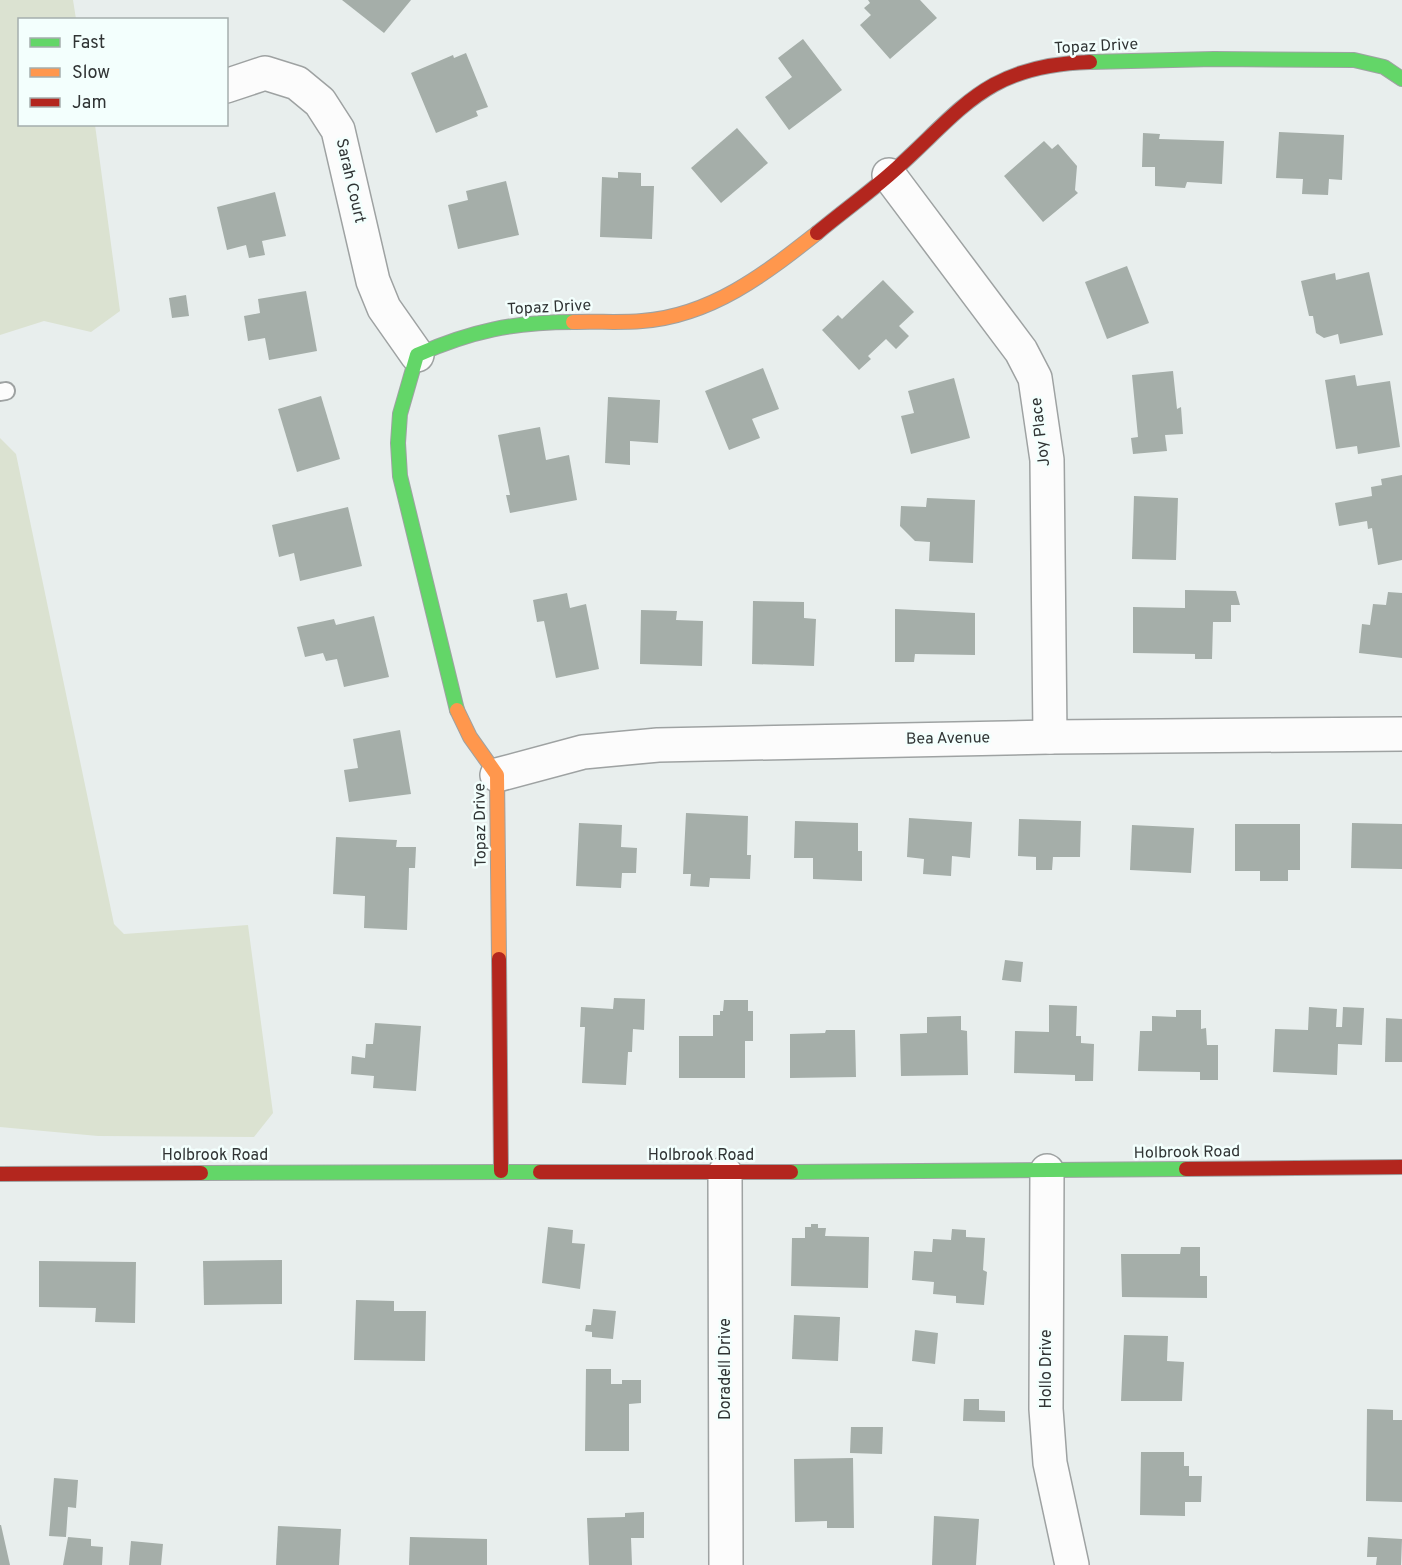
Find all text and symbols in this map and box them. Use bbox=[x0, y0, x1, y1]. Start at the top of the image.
legend bbox=[18, 18, 228, 126]
text: Fast bbox=[72, 32, 105, 55]
street label: Topaz Drive bbox=[1053, 35, 1139, 59]
text: Slow bbox=[72, 62, 110, 85]
text: Jam bbox=[72, 92, 107, 115]
street label: Sarah Court bbox=[331, 137, 369, 225]
street label: Topaz Drive bbox=[506, 296, 592, 320]
street label: Joy Place bbox=[1027, 396, 1055, 468]
street label: Bea Avenue bbox=[906, 728, 990, 750]
street label: Topaz Drive bbox=[470, 783, 492, 867]
street label: Holbrook Road bbox=[1134, 1142, 1240, 1164]
street label: Holbrook Road bbox=[162, 1146, 268, 1166]
street label: Holbrook Road bbox=[648, 1146, 754, 1166]
street label: Doradell Drive bbox=[716, 1318, 736, 1420]
street label: Hollo Drive bbox=[1037, 1329, 1057, 1409]

